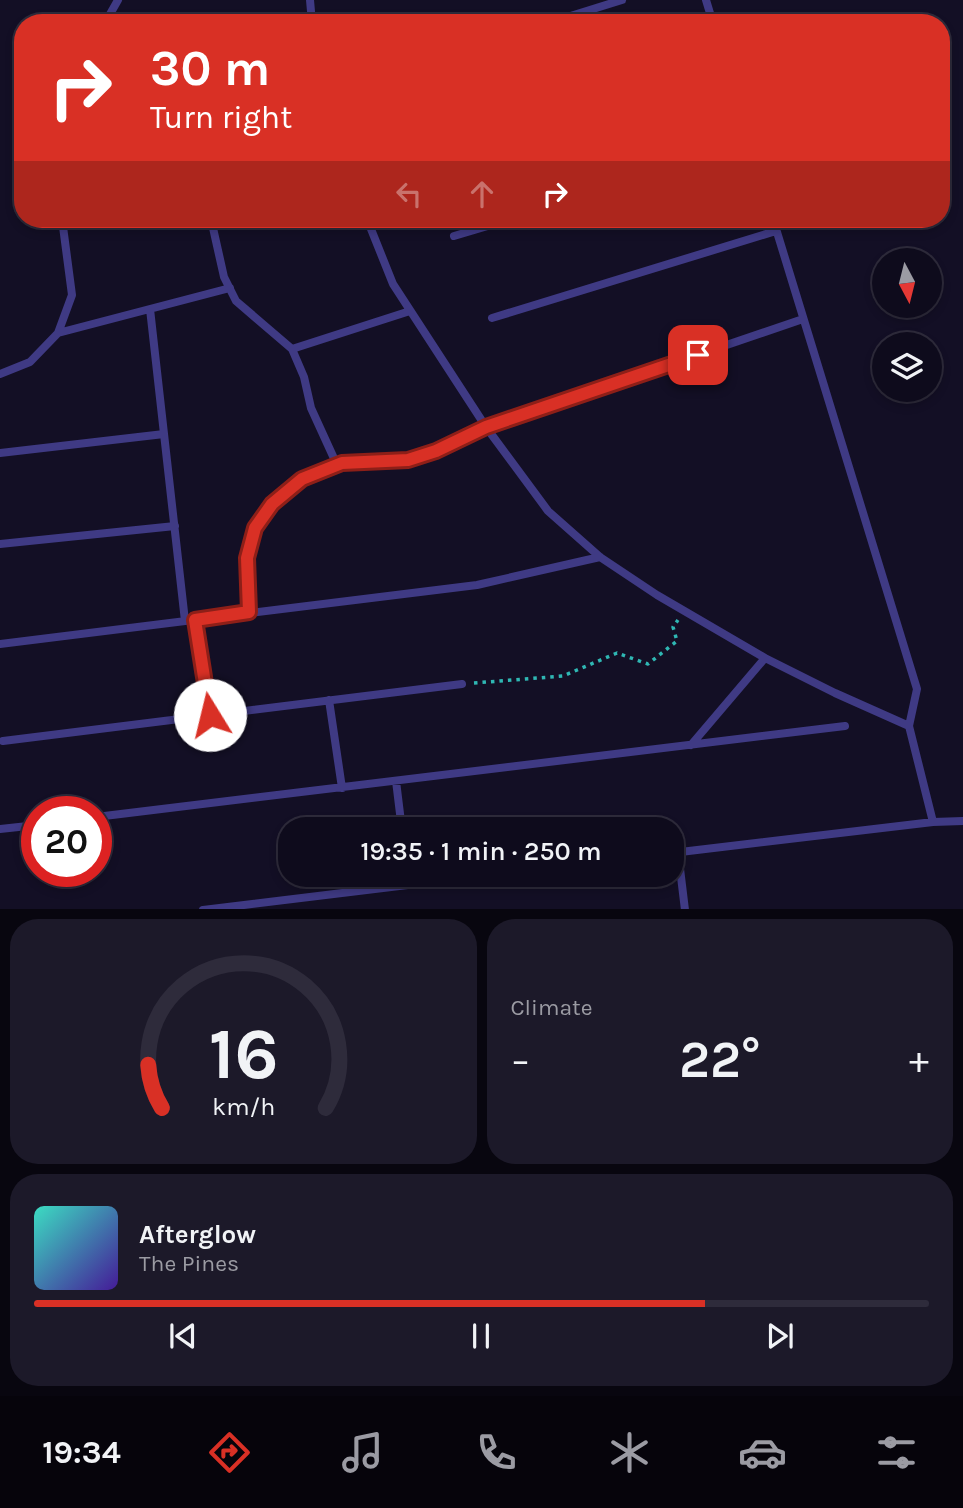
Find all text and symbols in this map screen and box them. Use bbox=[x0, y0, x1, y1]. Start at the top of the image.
text: 30 m bbox=[150, 40, 270, 97]
icon: right bbox=[35, 42, 126, 133]
text: Turn right bbox=[150, 99, 292, 136]
icon: left bbox=[390, 175, 428, 213]
icon: ahead bbox=[463, 175, 501, 213]
icon: right bbox=[536, 175, 574, 213]
north arrow bbox=[872, 248, 942, 318]
map controls bbox=[872, 248, 942, 402]
pin bbox=[668, 325, 728, 385]
button: layers bbox=[872, 332, 942, 402]
icon: arrive bbox=[679, 336, 717, 374]
position arrow bbox=[173, 678, 247, 752]
speed limit sign: 20 bbox=[21, 796, 112, 887]
text: 19:35 · 1 min · 250 m bbox=[360, 836, 602, 867]
text: Climate bbox=[511, 994, 593, 1021]
text: 16 bbox=[208, 1011, 278, 1096]
text: 22° bbox=[679, 1029, 761, 1090]
text: − bbox=[511, 1038, 530, 1083]
text: + bbox=[909, 1038, 929, 1083]
text: km/h bbox=[212, 1091, 275, 1120]
text: Afterglow bbox=[139, 1219, 256, 1250]
text: The Pines bbox=[139, 1250, 239, 1277]
icon: previous bbox=[164, 1317, 202, 1355]
icon: pause bbox=[462, 1317, 500, 1355]
icon: next bbox=[761, 1317, 799, 1355]
icon: directions bbox=[205, 1428, 254, 1477]
icon: music bbox=[338, 1428, 387, 1477]
icon: phone bbox=[472, 1428, 521, 1477]
icon: climate bbox=[605, 1428, 654, 1477]
icon: car bbox=[738, 1428, 787, 1477]
icon: filters bbox=[872, 1428, 921, 1477]
text: 19:34 bbox=[42, 1434, 121, 1471]

